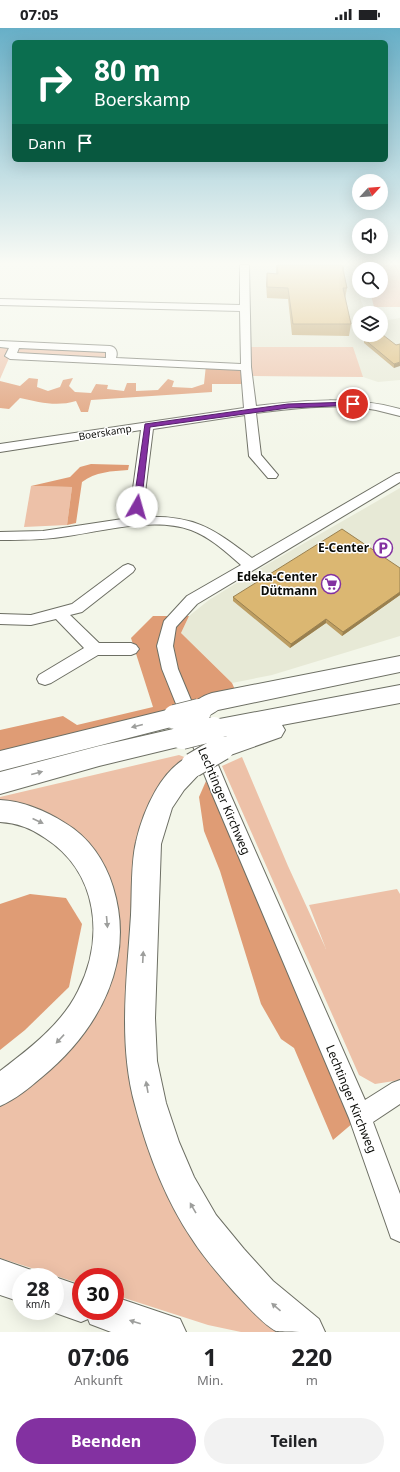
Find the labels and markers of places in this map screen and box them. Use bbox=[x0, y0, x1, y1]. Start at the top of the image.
pin bbox=[336, 387, 370, 421]
parking icon: E-Center bbox=[372, 537, 394, 559]
place label: E-Center bbox=[318, 539, 370, 556]
place label: Edeka-Center Dütmann bbox=[237, 568, 318, 599]
supermarket icon: Edeka-Center Dütmann bbox=[320, 573, 342, 595]

